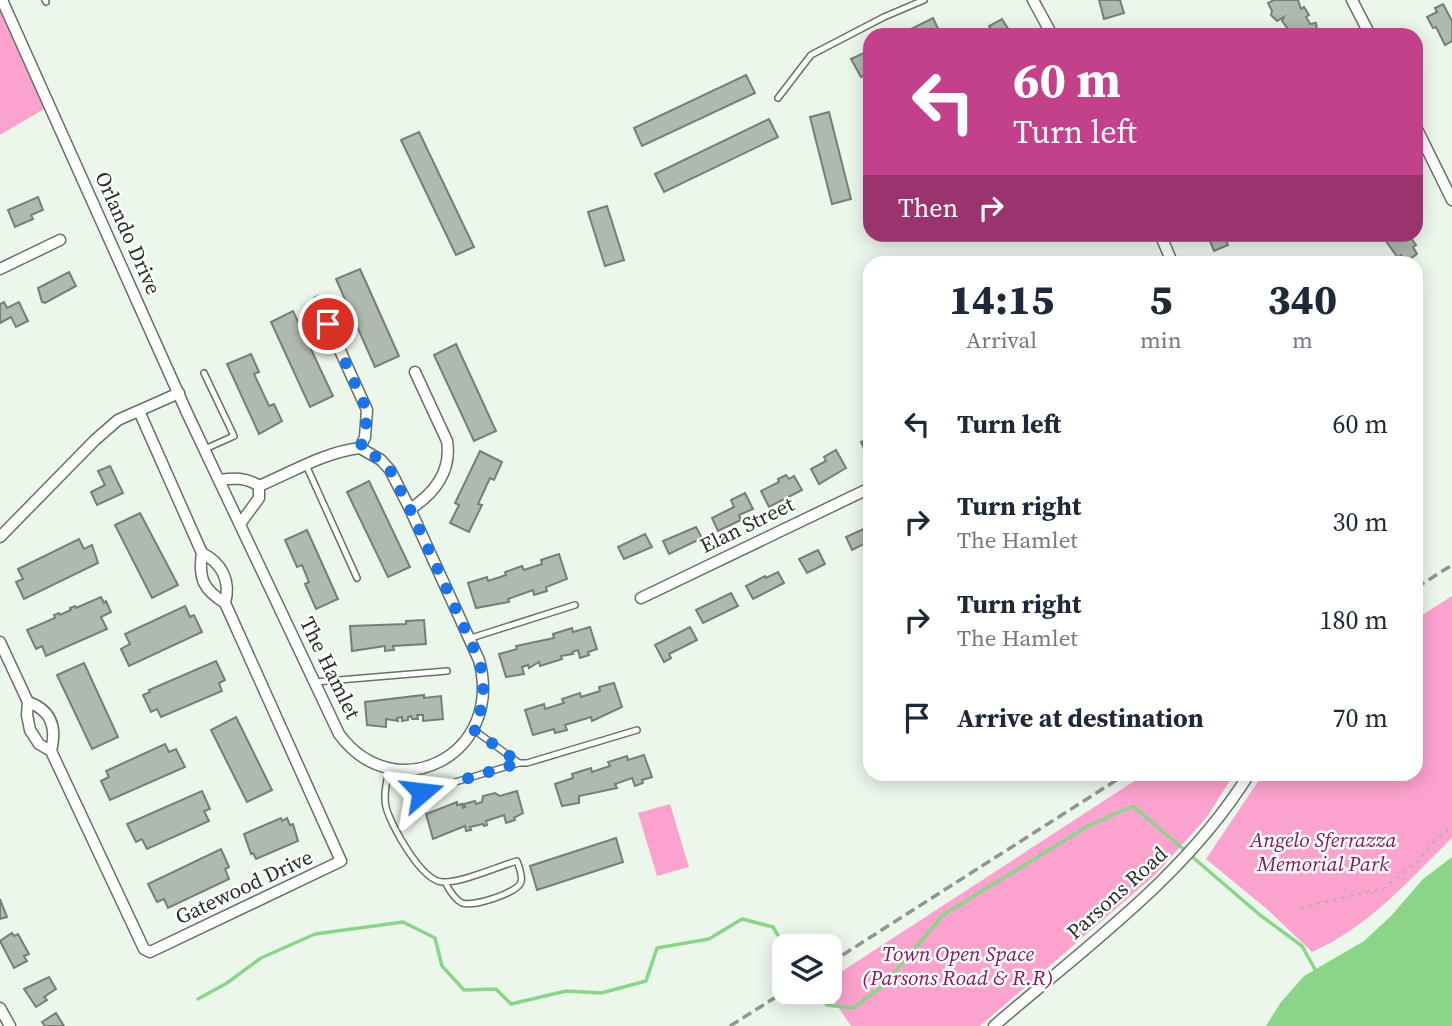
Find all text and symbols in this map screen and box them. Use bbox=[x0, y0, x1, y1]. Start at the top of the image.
text: 60 m bbox=[1013, 46, 1121, 113]
icon: left bbox=[898, 56, 989, 147]
text: Turn left bbox=[1013, 110, 1137, 154]
street label: Orlando Drive bbox=[88, 167, 169, 299]
icon: right bbox=[972, 189, 1010, 227]
text: Then bbox=[898, 190, 958, 226]
text: 14:15 bbox=[949, 270, 1054, 328]
text: 5 bbox=[1149, 270, 1172, 328]
text: 340 bbox=[1268, 270, 1337, 328]
pin bbox=[298, 294, 358, 354]
icon: arrive bbox=[309, 305, 347, 343]
text: Arrival bbox=[966, 324, 1037, 356]
text: min bbox=[1140, 324, 1182, 356]
text: m bbox=[1292, 324, 1313, 356]
icon: left bbox=[898, 405, 936, 443]
text: Turn left bbox=[957, 406, 1061, 442]
text: 60 m bbox=[1333, 406, 1388, 442]
text: Turn right bbox=[957, 488, 1081, 524]
street label: Elan Street bbox=[695, 489, 799, 560]
icon: right bbox=[898, 503, 936, 541]
text: 30 m bbox=[1333, 504, 1388, 540]
text: The Hamlet bbox=[957, 524, 1078, 556]
text: Turn right bbox=[957, 586, 1081, 622]
icon: right bbox=[898, 601, 936, 639]
text: 180 m bbox=[1320, 602, 1388, 638]
street label: The Hamlet bbox=[293, 612, 368, 724]
text: The Hamlet bbox=[957, 622, 1078, 654]
icon: arrive bbox=[898, 699, 936, 737]
text: Arrive at destination bbox=[957, 700, 1204, 736]
text: 70 m bbox=[1333, 700, 1388, 736]
position arrow bbox=[385, 755, 459, 829]
park label: Angelo Sferrazza Memorial Park bbox=[1249, 825, 1396, 878]
street label: Parsons Road bbox=[1060, 839, 1173, 946]
street label: Gatewood Drive bbox=[170, 842, 317, 931]
map controls bbox=[772, 934, 842, 1004]
button: layers bbox=[772, 934, 842, 1004]
park label: Town Open Space (Parsons Road & R.R) bbox=[862, 939, 1054, 992]

